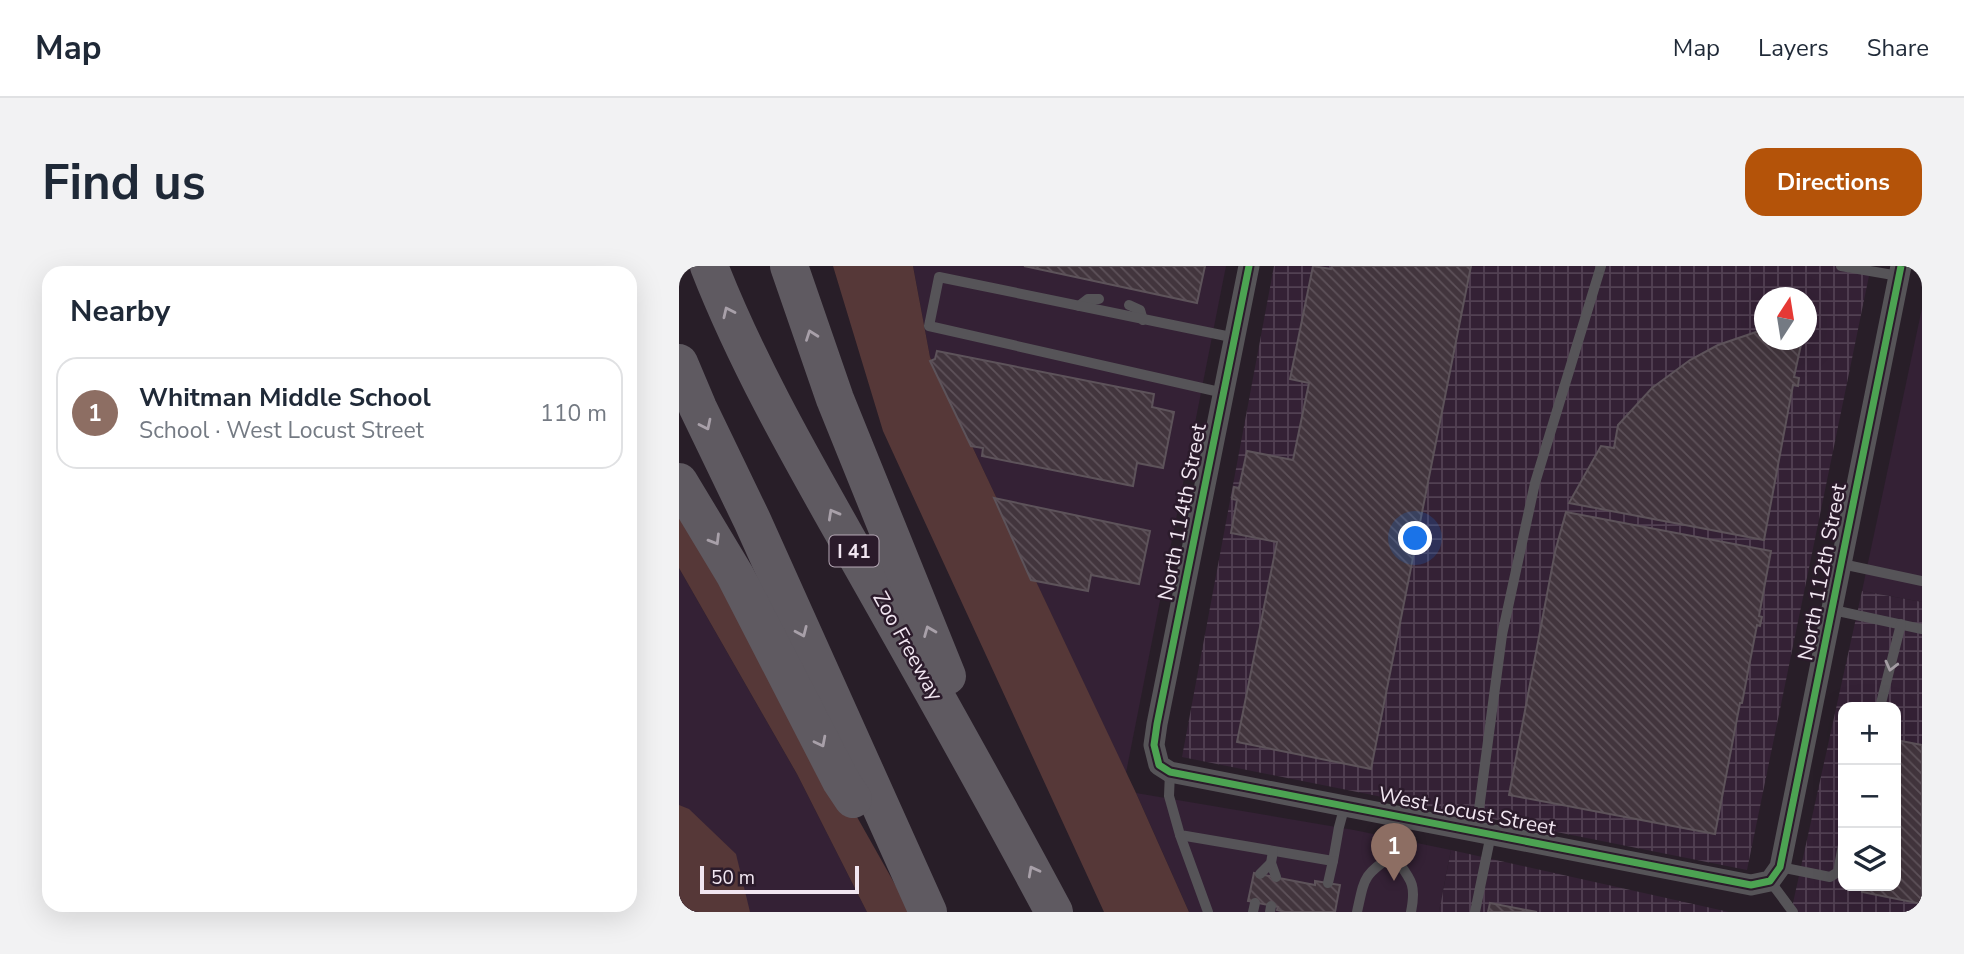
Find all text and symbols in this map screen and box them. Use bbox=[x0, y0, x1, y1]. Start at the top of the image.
text: Map bbox=[35, 26, 102, 71]
text: Map bbox=[1673, 32, 1720, 64]
text: Layers bbox=[1758, 32, 1829, 64]
text: Share bbox=[1867, 32, 1929, 64]
button: Directions bbox=[1745, 148, 1922, 216]
text: Find us bbox=[42, 149, 206, 216]
north arrow bbox=[1754, 287, 1817, 350]
text: Nearby bbox=[70, 291, 170, 332]
one-way arrow bbox=[722, 307, 736, 320]
one-way arrow bbox=[805, 329, 819, 341]
text: Whitman Middle School bbox=[139, 380, 431, 415]
text: 1 bbox=[88, 398, 102, 429]
text: 110 m bbox=[540, 398, 607, 429]
text: School · West Locust Street bbox=[139, 415, 424, 446]
one-way arrow bbox=[698, 418, 712, 430]
street label: North 114th Street bbox=[1151, 420, 1213, 603]
street label: North 112th Street bbox=[1791, 480, 1853, 663]
one-way arrow bbox=[828, 509, 841, 522]
your location bbox=[1398, 521, 1432, 555]
one-way arrow bbox=[706, 533, 719, 546]
road number: I 41 bbox=[829, 536, 879, 566]
street label: Zoo Freeway bbox=[866, 586, 950, 706]
one-way arrow bbox=[794, 625, 808, 637]
one-way arrow bbox=[923, 625, 937, 638]
one-way arrow bbox=[1885, 660, 1899, 672]
map controls bbox=[1838, 702, 1901, 891]
button: + bbox=[1838, 702, 1901, 765]
one-way arrow bbox=[812, 735, 826, 747]
button: − bbox=[1838, 765, 1901, 828]
street label: West Locust Street bbox=[1376, 780, 1559, 842]
pin: 1 bbox=[1371, 823, 1417, 881]
button: layers bbox=[1838, 828, 1901, 891]
scale bar bbox=[700, 863, 859, 895]
text: 50 m bbox=[711, 865, 755, 891]
one-way arrow bbox=[1027, 866, 1041, 878]

